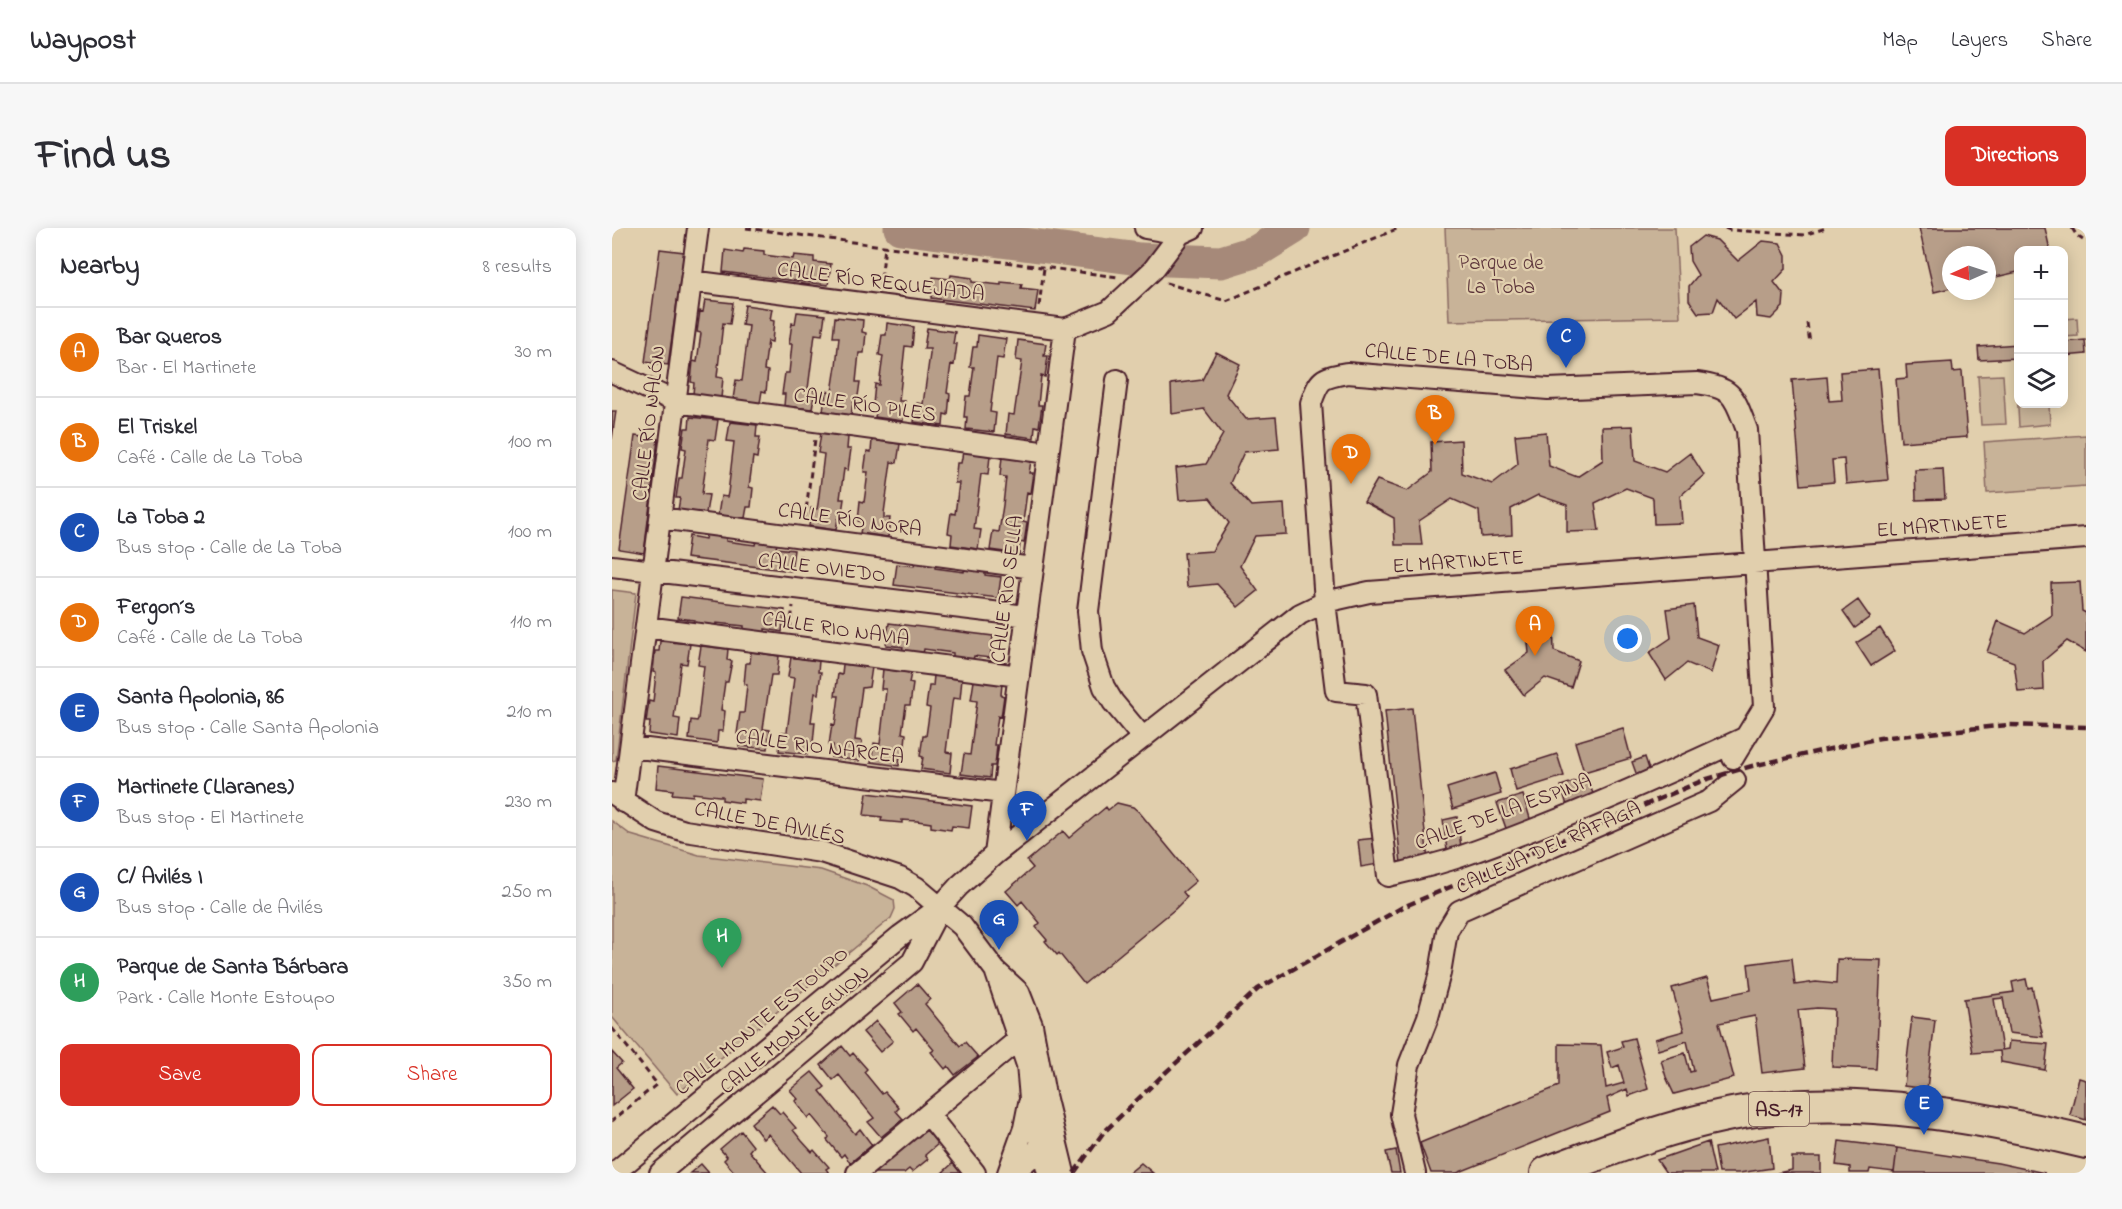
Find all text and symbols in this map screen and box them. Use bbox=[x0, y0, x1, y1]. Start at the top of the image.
text: Waypost bbox=[30, 21, 136, 62]
text: Map bbox=[1882, 26, 1918, 56]
text: Layers bbox=[1951, 26, 2008, 56]
text: Share bbox=[2041, 26, 2092, 56]
text: Find us bbox=[36, 126, 171, 187]
button: Directions bbox=[1945, 126, 2086, 186]
north arrow bbox=[1942, 246, 1996, 300]
map controls bbox=[2014, 246, 2068, 408]
button: + bbox=[2014, 246, 2068, 300]
text: Nearby bbox=[60, 248, 139, 286]
park label: Parque de La Toba bbox=[1458, 249, 1544, 303]
text: 8 results bbox=[483, 253, 552, 282]
street label: CALLE RÍO REQUEJADA bbox=[775, 255, 986, 311]
button: − bbox=[2014, 300, 2068, 354]
pin: C bbox=[1546, 318, 1586, 368]
text: Bar Queros bbox=[117, 322, 222, 354]
street label: CALLE DE LA TOBA bbox=[1363, 337, 1534, 381]
text: A bbox=[73, 338, 86, 367]
text: 30 m bbox=[515, 338, 552, 367]
street label: CALLE RÍO NALÓN bbox=[626, 344, 674, 503]
text: Bar · El Martinete bbox=[117, 354, 256, 383]
button: layers bbox=[2014, 354, 2068, 408]
street label: CALLE RÍO PILES bbox=[792, 381, 938, 431]
pin: B bbox=[1416, 396, 1454, 445]
text: El Triskel bbox=[117, 412, 197, 444]
text: B bbox=[73, 428, 86, 457]
text: 100 m bbox=[508, 428, 552, 457]
pin: D bbox=[1332, 434, 1370, 484]
text: Café · Calle de La Toba bbox=[117, 444, 303, 473]
street label: CALLE RÍO NORA bbox=[776, 496, 924, 546]
text: La Toba 2 bbox=[117, 502, 205, 534]
street label: EL MARTINETE bbox=[1875, 507, 2009, 547]
street label: CALLE RIO SELLA bbox=[984, 514, 1032, 665]
text: C bbox=[74, 518, 85, 547]
text: 100 m bbox=[508, 518, 552, 547]
text: Bus stop · Calle de La Toba bbox=[117, 534, 342, 563]
street label: EL MARTINETE bbox=[1391, 543, 1525, 583]
street label: CALLE OVIEDO bbox=[756, 546, 887, 592]
text: Fergon´s bbox=[117, 592, 195, 624]
street label: CALLE RIO NAVIA bbox=[760, 605, 911, 655]
pin: A bbox=[1516, 606, 1554, 656]
text: D bbox=[72, 608, 87, 637]
text: 110 m bbox=[510, 608, 552, 637]
text: Café · Calle de La Toba bbox=[117, 624, 303, 653]
your location bbox=[1613, 624, 1642, 653]
text: Santa Apolonia, 86 bbox=[117, 682, 284, 714]
text: E bbox=[73, 698, 86, 727]
text: 210 m bbox=[507, 698, 552, 727]
text: Bus stop · Calle Santa Apolonia bbox=[117, 714, 379, 743]
street label: CALLE RIO NARCEA bbox=[734, 723, 906, 773]
street label: CALLE DE LA ESPINA bbox=[1411, 767, 1596, 859]
text: Martinete (Llaranes) bbox=[117, 772, 294, 804]
text: F bbox=[73, 788, 86, 817]
text: 230 m bbox=[505, 788, 552, 817]
pin: F bbox=[1008, 792, 1046, 841]
street label: CALLEJA DEL RÁFAGA bbox=[1451, 794, 1646, 903]
street label: CALLE DE AVILÉS bbox=[692, 795, 848, 853]
text: Bus stop · El Martinete bbox=[117, 804, 304, 833]
text: C/ Avilés I bbox=[117, 862, 203, 894]
text: G bbox=[73, 878, 86, 907]
text: 250 m bbox=[501, 878, 552, 907]
text: Bus stop · Calle de Avilés bbox=[117, 894, 323, 923]
pin: G bbox=[980, 900, 1018, 950]
pin: H bbox=[702, 918, 742, 968]
street label: CALLE MONTE ESTOUPO bbox=[669, 940, 856, 1103]
text: Parque de Santa Bárbara bbox=[117, 952, 348, 984]
street label: CALLE MONTE GUION bbox=[714, 959, 877, 1102]
text: H bbox=[74, 968, 85, 997]
text: 350 m bbox=[503, 968, 552, 997]
text: Park · Calle Monte Estoupo bbox=[117, 984, 335, 1013]
button: Save bbox=[60, 1044, 300, 1106]
button: Share bbox=[312, 1044, 552, 1106]
pin: E bbox=[1904, 1086, 1944, 1135]
road number: AS-17 bbox=[1749, 1092, 1809, 1126]

